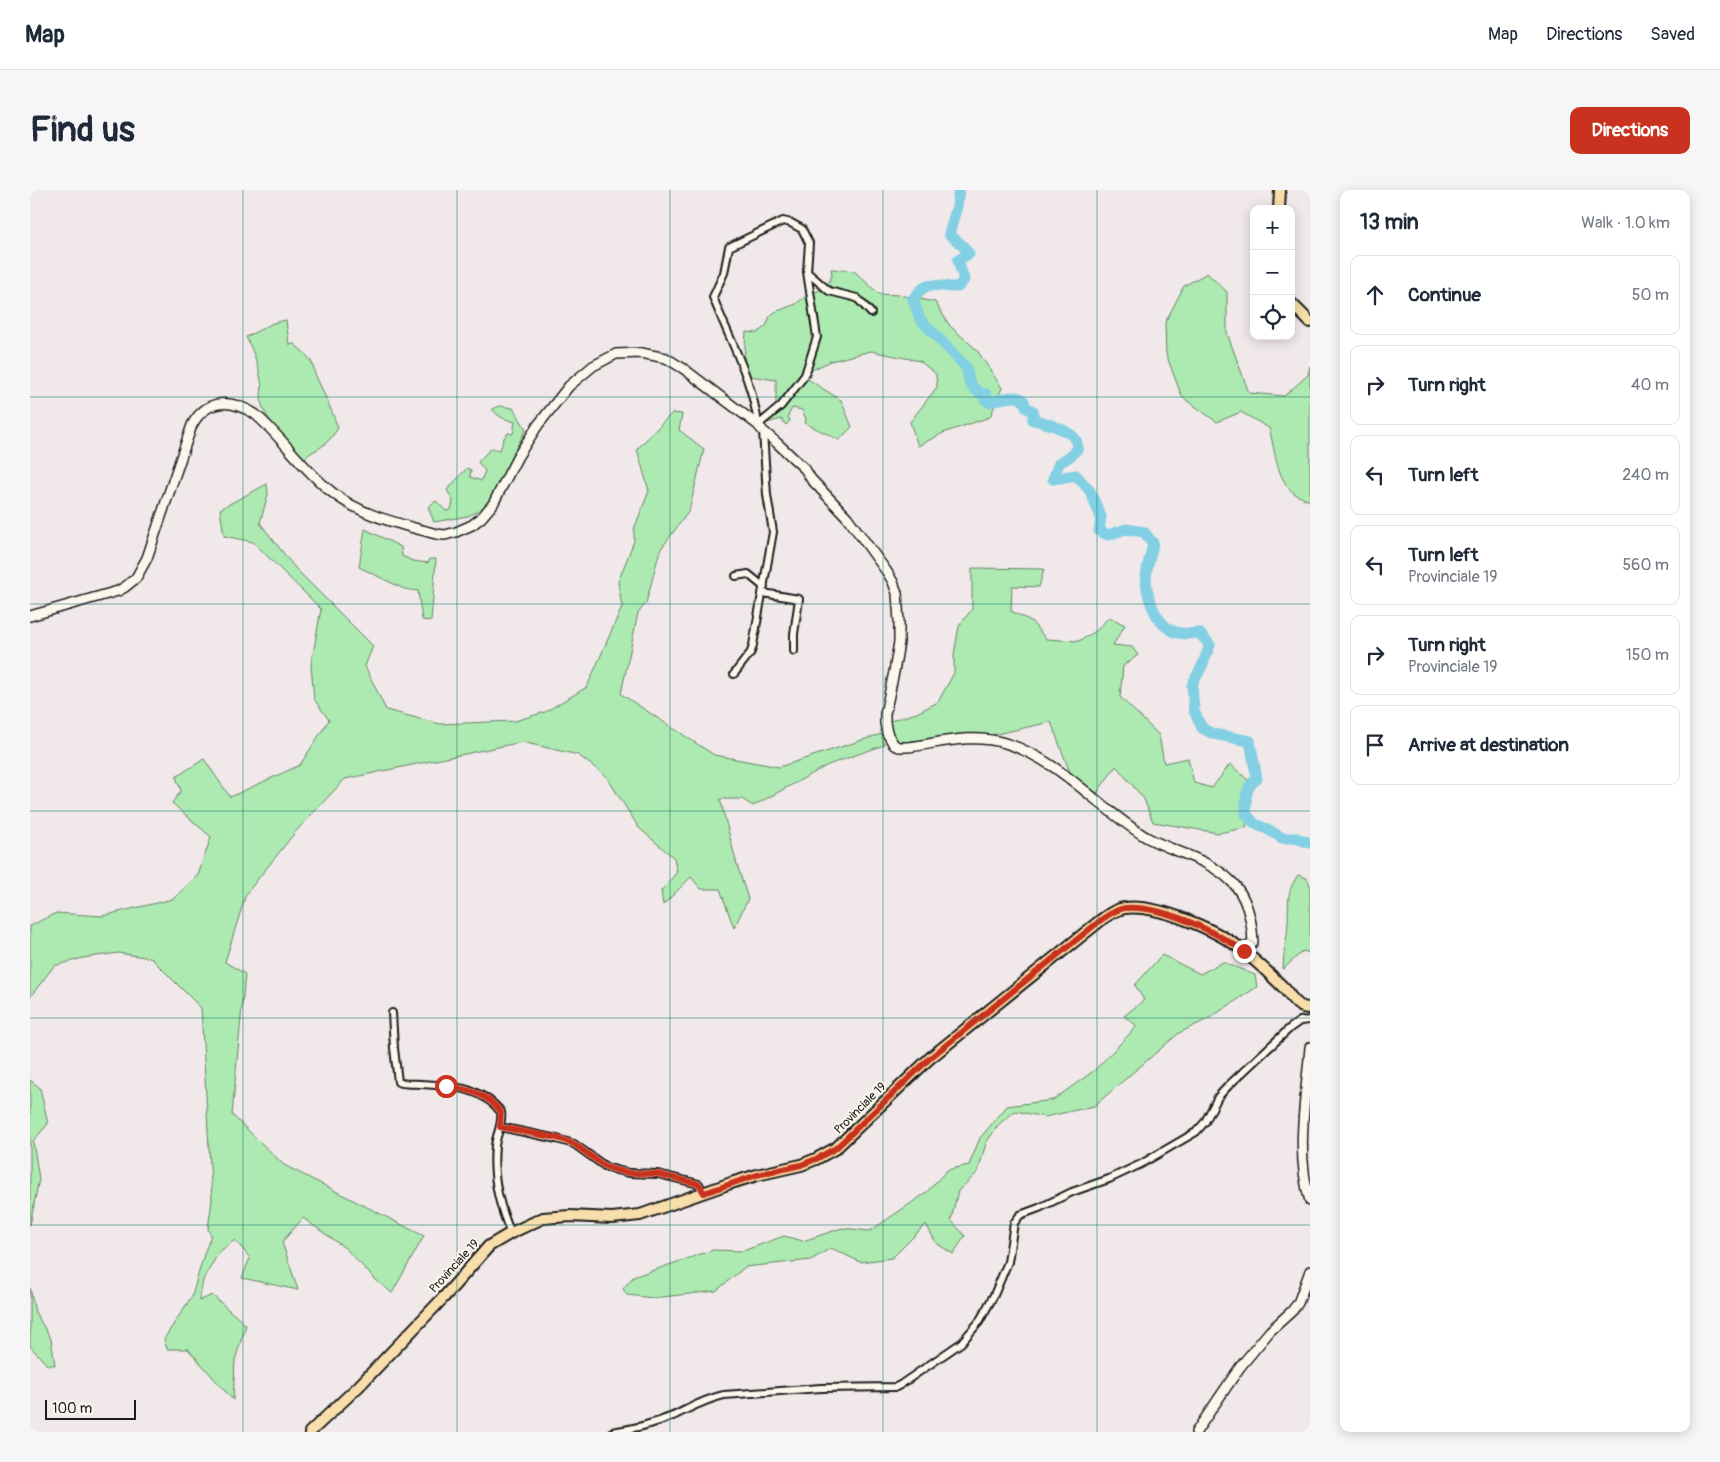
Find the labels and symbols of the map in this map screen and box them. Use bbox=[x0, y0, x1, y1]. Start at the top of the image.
route end bbox=[1233, 940, 1256, 963]
route start bbox=[435, 1075, 458, 1098]
street label: Provinciale 19 bbox=[831, 1079, 889, 1137]
street label: Provinciale 19 bbox=[426, 1236, 482, 1296]
scale bar bbox=[45, 1397, 136, 1420]

